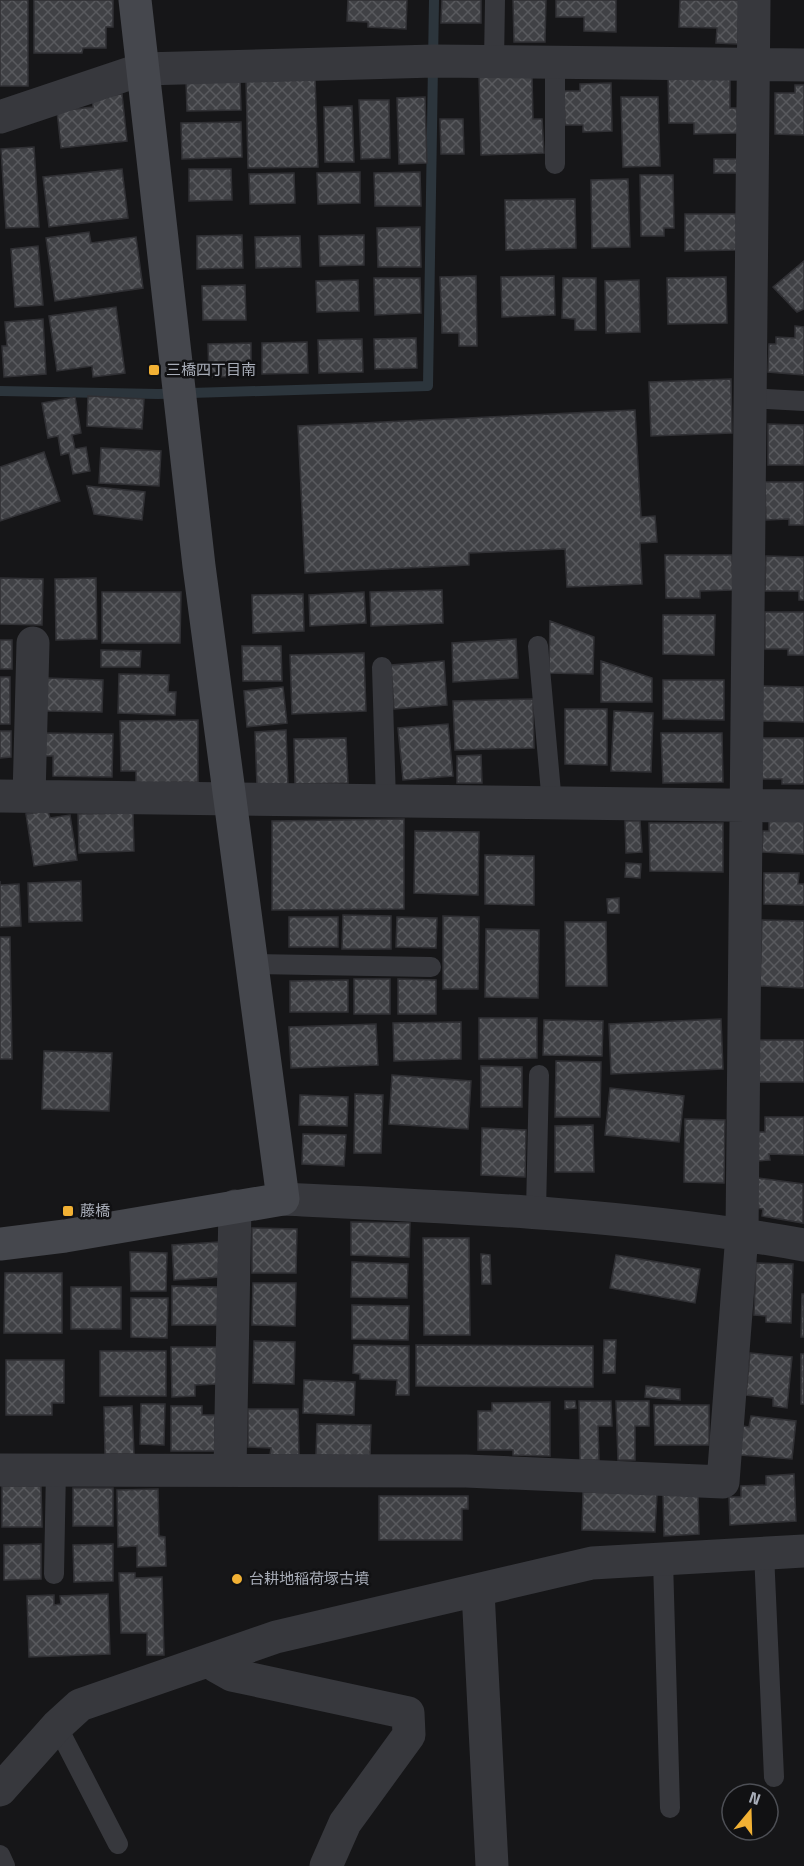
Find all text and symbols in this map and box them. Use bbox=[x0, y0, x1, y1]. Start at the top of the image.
place label: 三橋四丁目南 bbox=[166, 358, 256, 381]
marker: 三橋四丁目南 bbox=[147, 363, 161, 377]
place label: 藤橋 bbox=[80, 1199, 110, 1222]
marker: 藤橋 bbox=[61, 1204, 75, 1218]
place label: 台耕地稲荷塚古墳 bbox=[249, 1567, 369, 1590]
marker: 台耕地稲荷塚古墳 bbox=[230, 1572, 244, 1586]
north arrow bbox=[720, 1782, 780, 1842]
text: N bbox=[746, 1785, 764, 1811]

